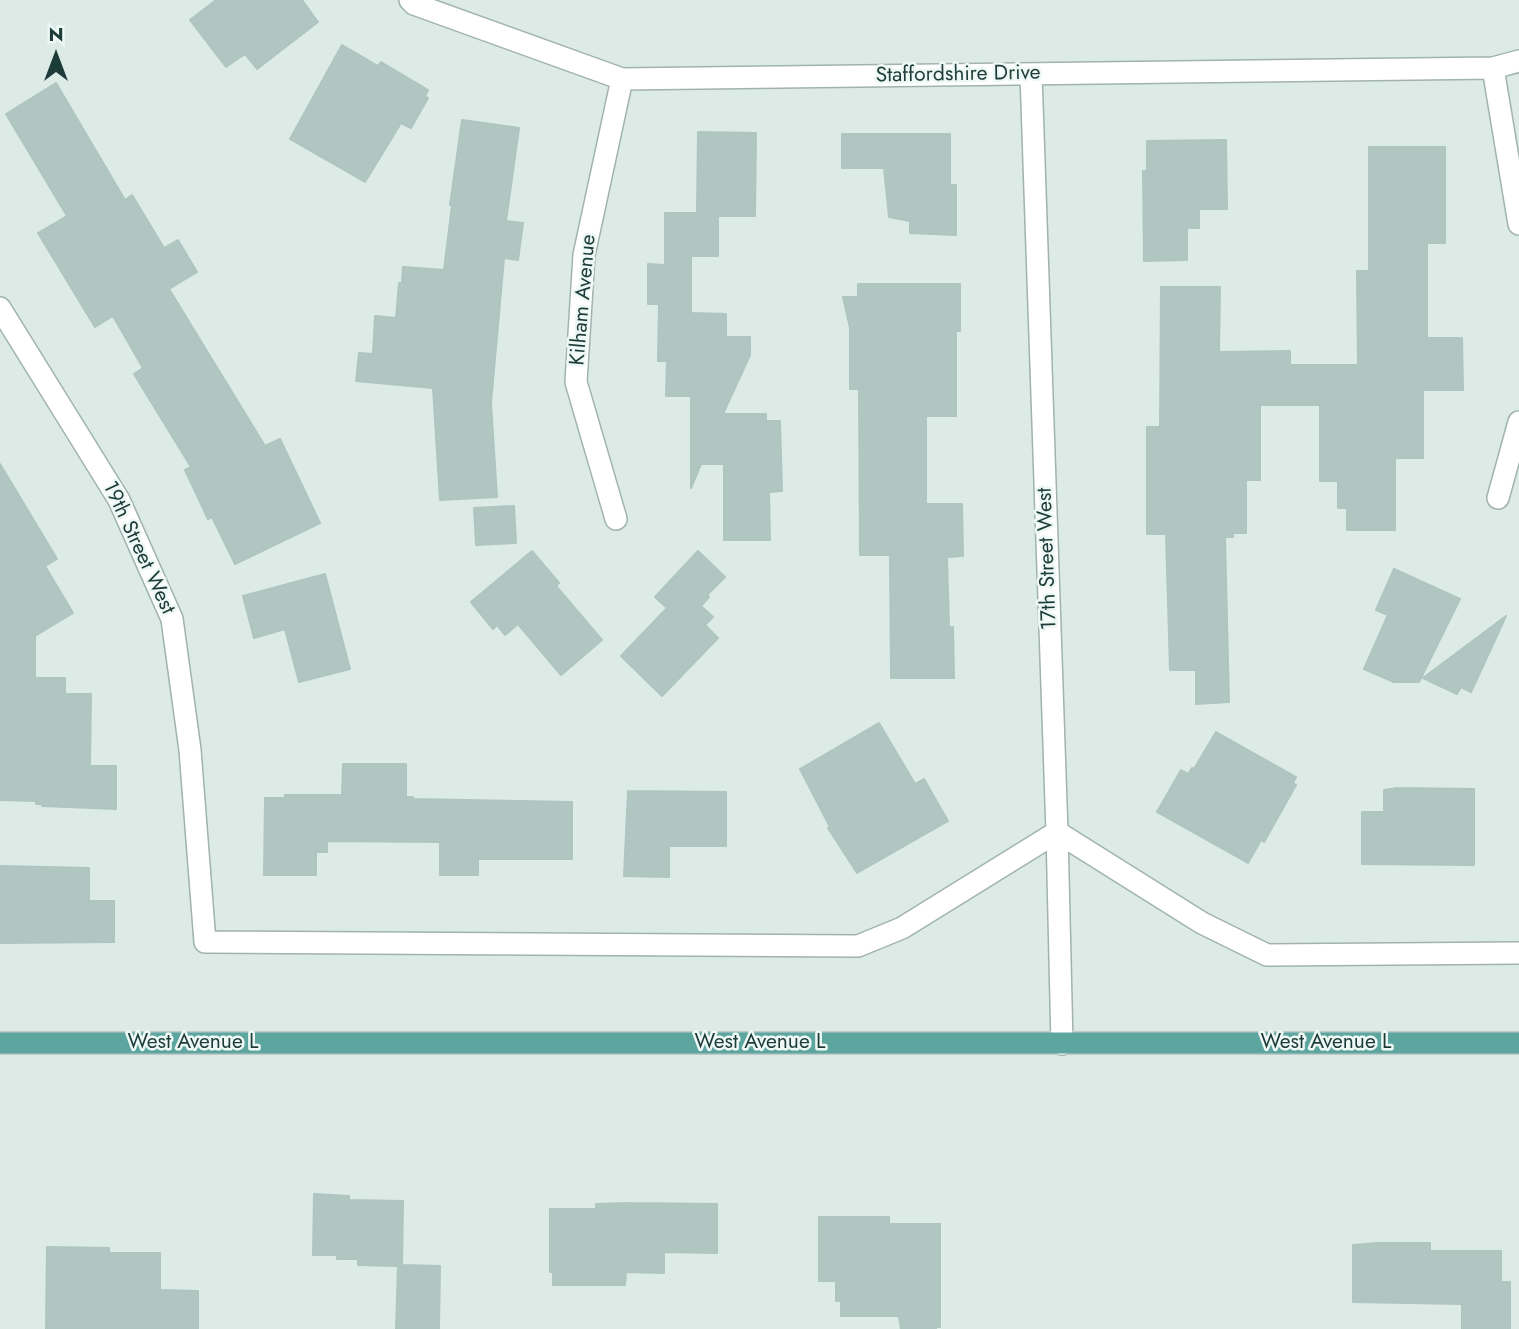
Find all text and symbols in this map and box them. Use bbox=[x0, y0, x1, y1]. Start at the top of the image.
north arrow bbox=[21, 21, 91, 91]
text: N bbox=[48, 21, 64, 48]
street label: Staffordshire Drive bbox=[875, 61, 1041, 89]
street label: Kilham Avenue bbox=[566, 233, 602, 367]
street label: 19th Street West bbox=[96, 478, 180, 618]
street label: 17th Street West bbox=[1033, 487, 1063, 631]
street label: West Avenue L bbox=[128, 1030, 258, 1056]
street label: West Avenue L bbox=[695, 1030, 825, 1056]
street label: West Avenue L bbox=[1261, 1030, 1391, 1056]

